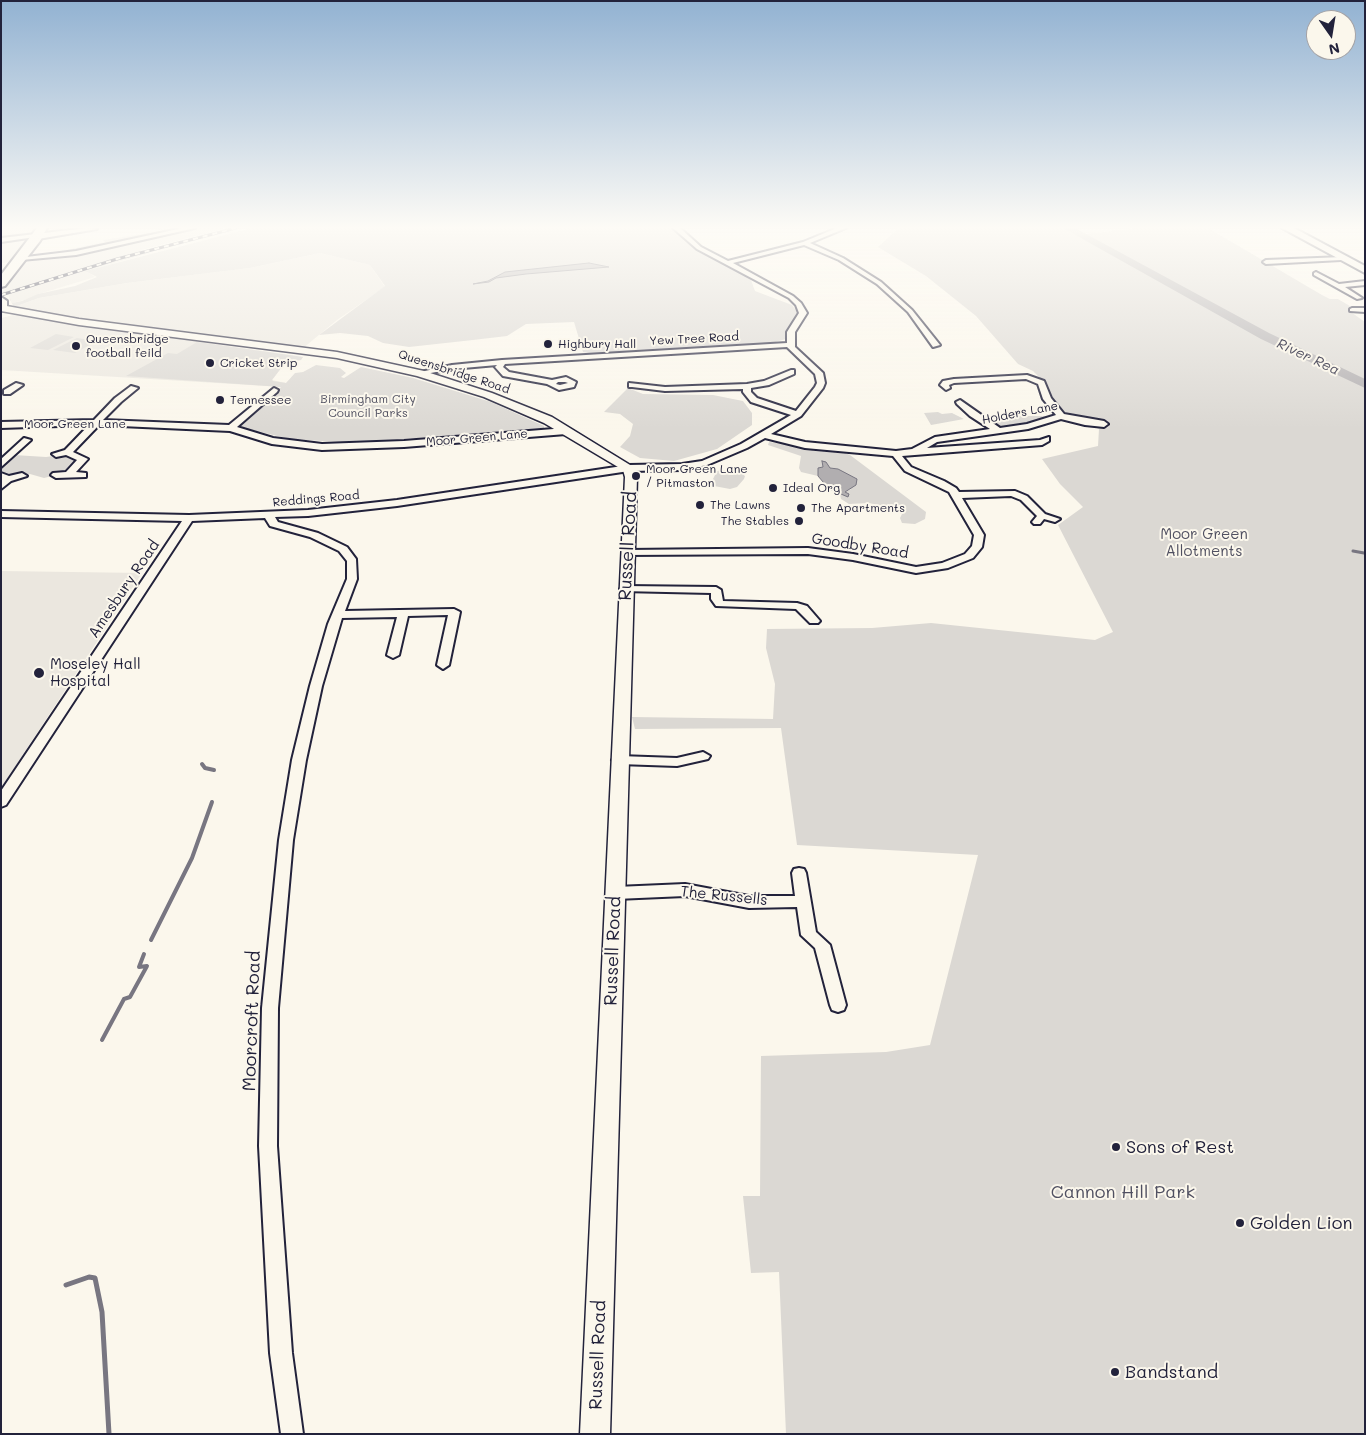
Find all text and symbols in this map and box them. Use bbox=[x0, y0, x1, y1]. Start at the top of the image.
north arrow bbox=[1306, 10, 1356, 60]
text: N bbox=[1327, 39, 1342, 60]
street label: Yew Tree Road bbox=[649, 329, 739, 349]
place label: Queensbridge football feild bbox=[86, 332, 169, 360]
water label: River Rea bbox=[1274, 335, 1342, 379]
place label: Highbury Hall bbox=[558, 337, 636, 351]
marker: Highbury Hall bbox=[542, 338, 554, 350]
marker: Queensbridge football feild bbox=[70, 340, 82, 352]
street label: Queensbridge Road bbox=[396, 347, 512, 397]
place label: Cricket Strip bbox=[220, 356, 297, 370]
marker: Cricket Strip bbox=[204, 357, 216, 369]
park label: Birmingham City Council Parks bbox=[320, 392, 416, 420]
place label: Tennessee bbox=[230, 393, 291, 407]
marker: Tennessee bbox=[214, 394, 226, 406]
street label: Holders Lane bbox=[981, 399, 1059, 427]
street label: Moor Green Lane bbox=[24, 417, 126, 431]
street label: Moor Green Lane bbox=[426, 426, 528, 450]
place label: Moor Green Lane / Pitmaston bbox=[646, 462, 748, 490]
marker: Moor Green Lane / Pitmaston bbox=[630, 470, 642, 482]
place label: Ideal Org bbox=[783, 481, 840, 495]
marker: Ideal Org bbox=[767, 482, 779, 494]
street label: Reddings Road bbox=[272, 488, 360, 510]
street label: Russell Road bbox=[614, 491, 642, 601]
place label: The Lawns bbox=[710, 498, 770, 512]
marker: The Lawns bbox=[694, 499, 706, 511]
place label: The Apartments bbox=[811, 501, 905, 515]
marker: The Apartments bbox=[795, 502, 807, 514]
place label: The Stables bbox=[721, 514, 789, 528]
marker: The Stables bbox=[793, 515, 805, 527]
park label: Moor Green Allotments bbox=[1160, 525, 1248, 560]
street label: Goodby Road bbox=[810, 529, 910, 563]
street label: Amesbury Road bbox=[85, 537, 163, 641]
place label: Moseley Hall Hospital bbox=[50, 655, 141, 690]
marker: Moseley Hall Hospital bbox=[32, 666, 46, 680]
street label: The Russells bbox=[680, 882, 768, 910]
street label: Russell Road bbox=[600, 896, 626, 1006]
street label: Moorcroft Road bbox=[239, 950, 265, 1092]
place label: Sons of Rest bbox=[1126, 1136, 1234, 1158]
marker: Sons of Rest bbox=[1110, 1141, 1122, 1153]
park label: Cannon Hill Park bbox=[1051, 1181, 1195, 1203]
place label: Golden Lion bbox=[1250, 1212, 1352, 1234]
marker: Golden Lion bbox=[1234, 1217, 1246, 1229]
street label: Russell Road bbox=[585, 1300, 611, 1410]
place label: Bandstand bbox=[1125, 1361, 1218, 1383]
marker: Bandstand bbox=[1109, 1366, 1121, 1378]

